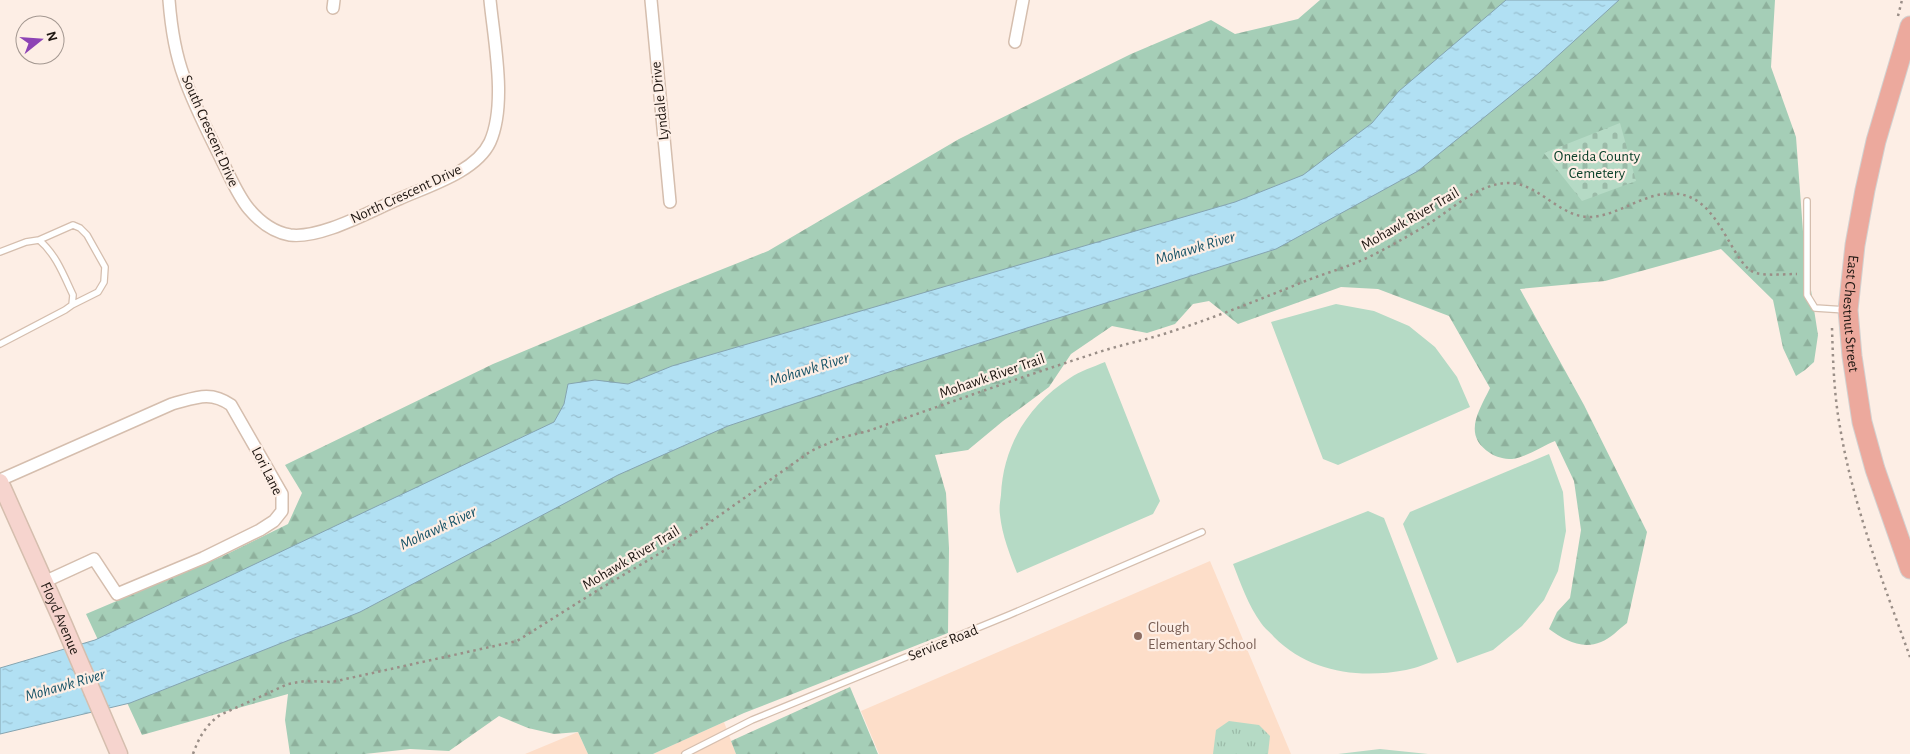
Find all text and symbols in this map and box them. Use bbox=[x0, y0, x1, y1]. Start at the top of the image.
north arrow bbox=[15, 15, 65, 65]
text: N bbox=[43, 30, 60, 43]
street label: Lyndale Drive bbox=[648, 61, 672, 141]
street label: South Crescent Drive bbox=[179, 73, 241, 189]
park label: Oneida County Cemetery bbox=[1554, 149, 1641, 181]
street label: North Crescent Drive bbox=[348, 162, 464, 226]
street label: Mohawk River Trail bbox=[1358, 185, 1462, 253]
water label: Mohawk River bbox=[1153, 228, 1238, 268]
street label: East Chestnut Street bbox=[1840, 254, 1862, 373]
water label: Mohawk River bbox=[767, 349, 852, 389]
street label: Mohawk River Trail bbox=[937, 351, 1047, 401]
street label: Lori Lane bbox=[249, 444, 285, 498]
water label: Mohawk River bbox=[397, 503, 480, 553]
street label: Mohawk River Trail bbox=[580, 523, 682, 593]
street label: Floyd Avenue bbox=[38, 580, 83, 657]
place label: Clough Elementary School bbox=[1148, 620, 1257, 652]
street label: Service Road bbox=[906, 622, 980, 664]
marker: Clough Elementary School bbox=[1132, 630, 1144, 642]
water label: Mohawk River bbox=[23, 666, 108, 704]

